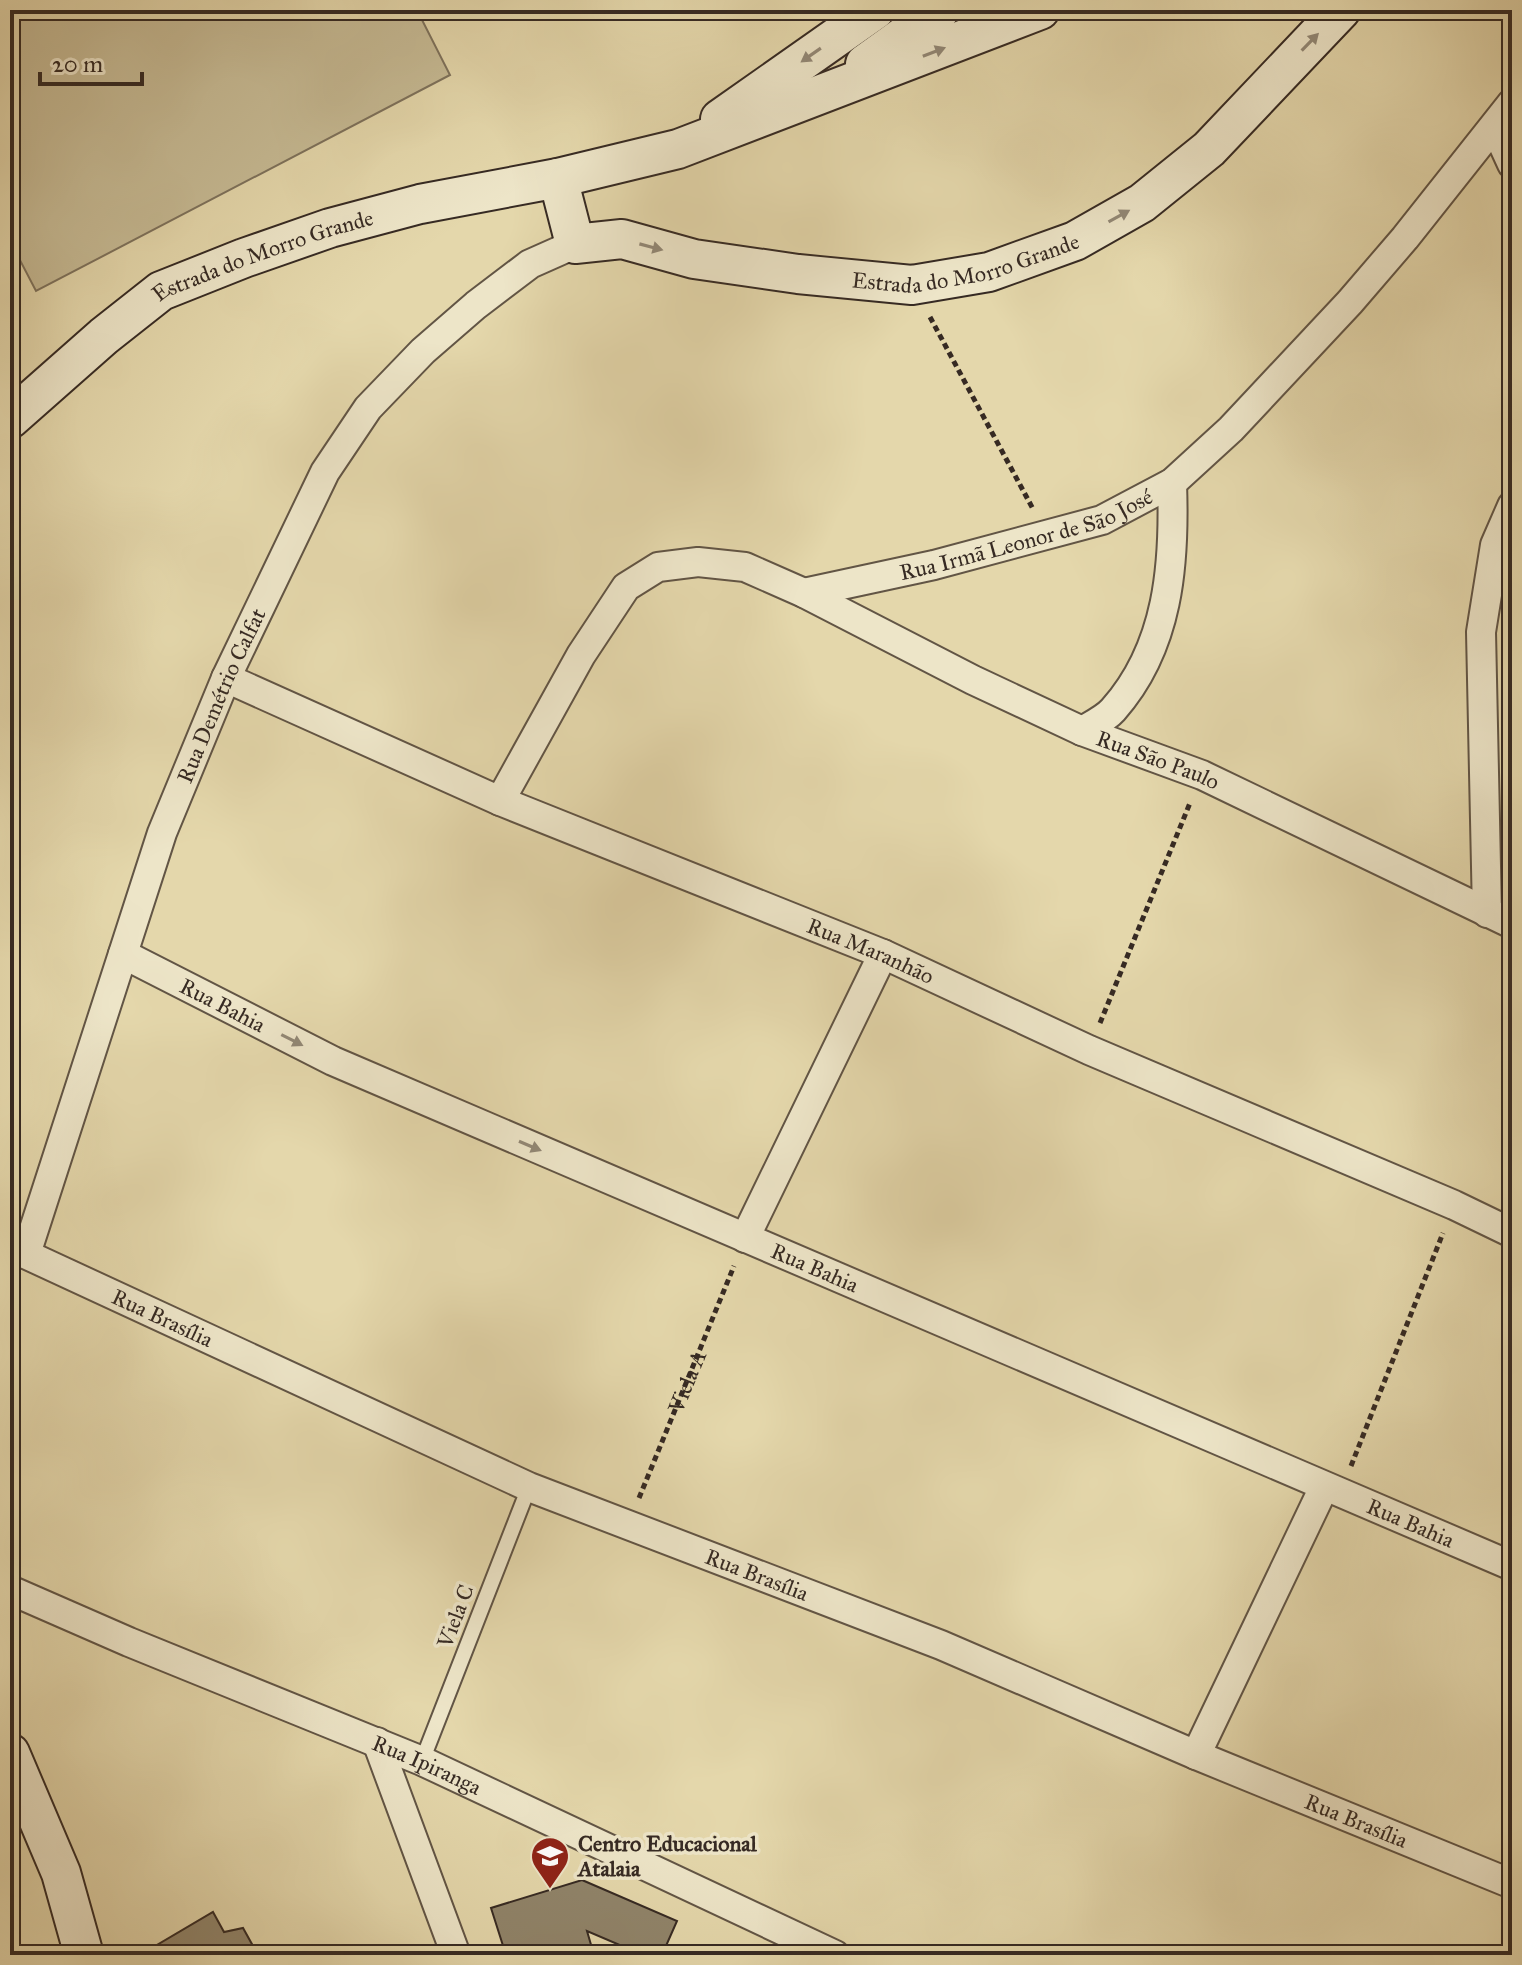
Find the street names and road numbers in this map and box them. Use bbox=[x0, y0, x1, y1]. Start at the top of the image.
street label: Estrada do Morro Grande bbox=[146, 204, 376, 307]
street label: Estrada do Morro Grande bbox=[851, 228, 1083, 299]
street label: Rua Irmã Leonor de São José bbox=[897, 482, 1158, 586]
street label: Rua Demétrio Calfat bbox=[171, 604, 272, 787]
street label: Rua São Paulo bbox=[1093, 725, 1224, 795]
street label: Rua Maranhão bbox=[803, 912, 938, 990]
street label: Rua Bahia bbox=[175, 972, 271, 1039]
street label: Rua Bahia bbox=[767, 1237, 863, 1299]
street label: Rua Brasília bbox=[107, 1283, 218, 1353]
street label: Viela A bbox=[662, 1346, 712, 1418]
street label: Rua Bahia bbox=[1363, 1492, 1459, 1554]
street label: Rua Brasília bbox=[701, 1543, 813, 1607]
street label: Viela C bbox=[431, 1581, 480, 1652]
street label: Rua Ipiranga bbox=[368, 1729, 486, 1801]
street label: Rua Brasília bbox=[1301, 1788, 1412, 1854]

